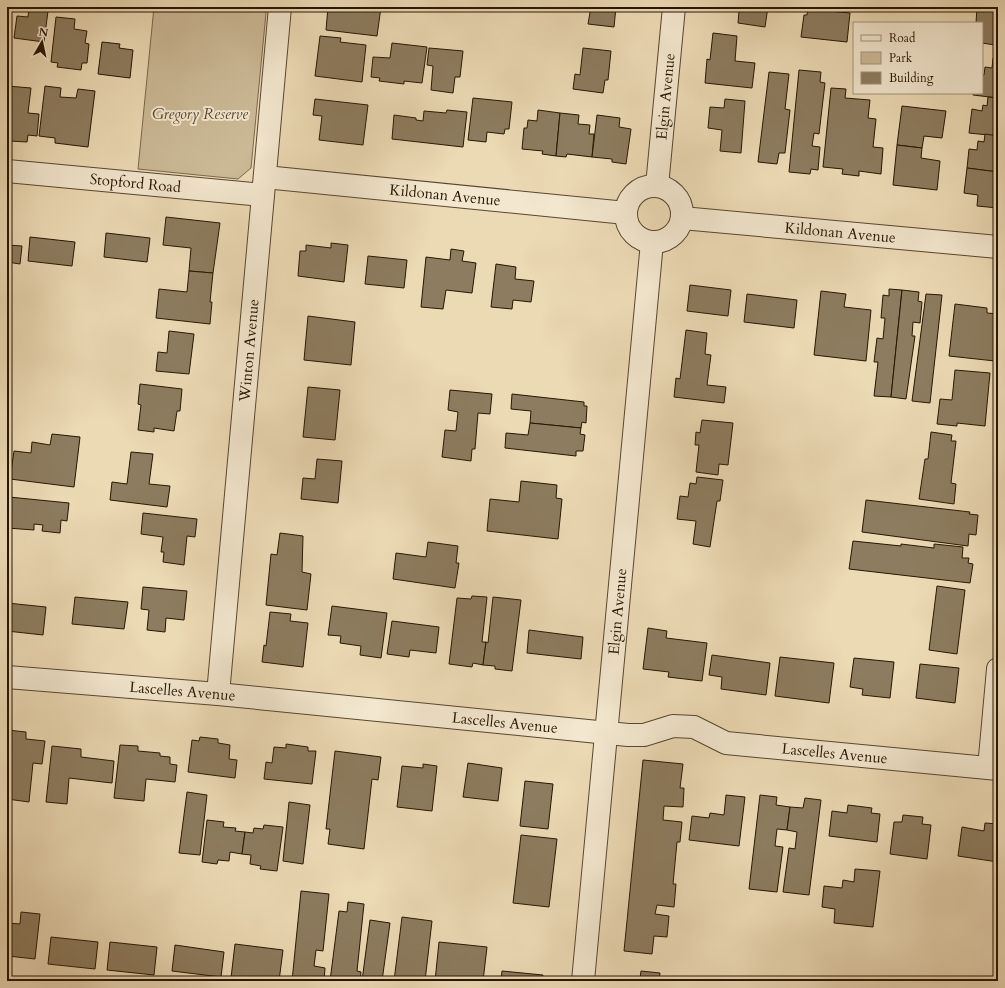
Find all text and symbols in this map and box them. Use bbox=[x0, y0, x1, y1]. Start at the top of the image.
north arrow bbox=[22, 22, 62, 62]
legend bbox=[853, 22, 983, 94]
text: N bbox=[38, 24, 50, 41]
text: Road bbox=[889, 30, 916, 46]
text: Park bbox=[889, 50, 913, 66]
street label: Elgin Avenue bbox=[651, 52, 680, 141]
text: Building bbox=[889, 70, 934, 86]
park label: Gregory Reserve bbox=[152, 104, 248, 124]
street label: Stopford Road bbox=[89, 169, 182, 197]
street label: Kildonan Avenue bbox=[389, 179, 502, 210]
street label: Kildonan Avenue bbox=[784, 217, 897, 248]
street label: Winton Avenue bbox=[234, 298, 264, 404]
street label: Elgin Avenue bbox=[603, 567, 632, 656]
street label: Lascelles Avenue bbox=[129, 677, 237, 706]
street label: Lascelles Avenue bbox=[451, 707, 559, 738]
street label: Lascelles Avenue bbox=[781, 738, 889, 768]

